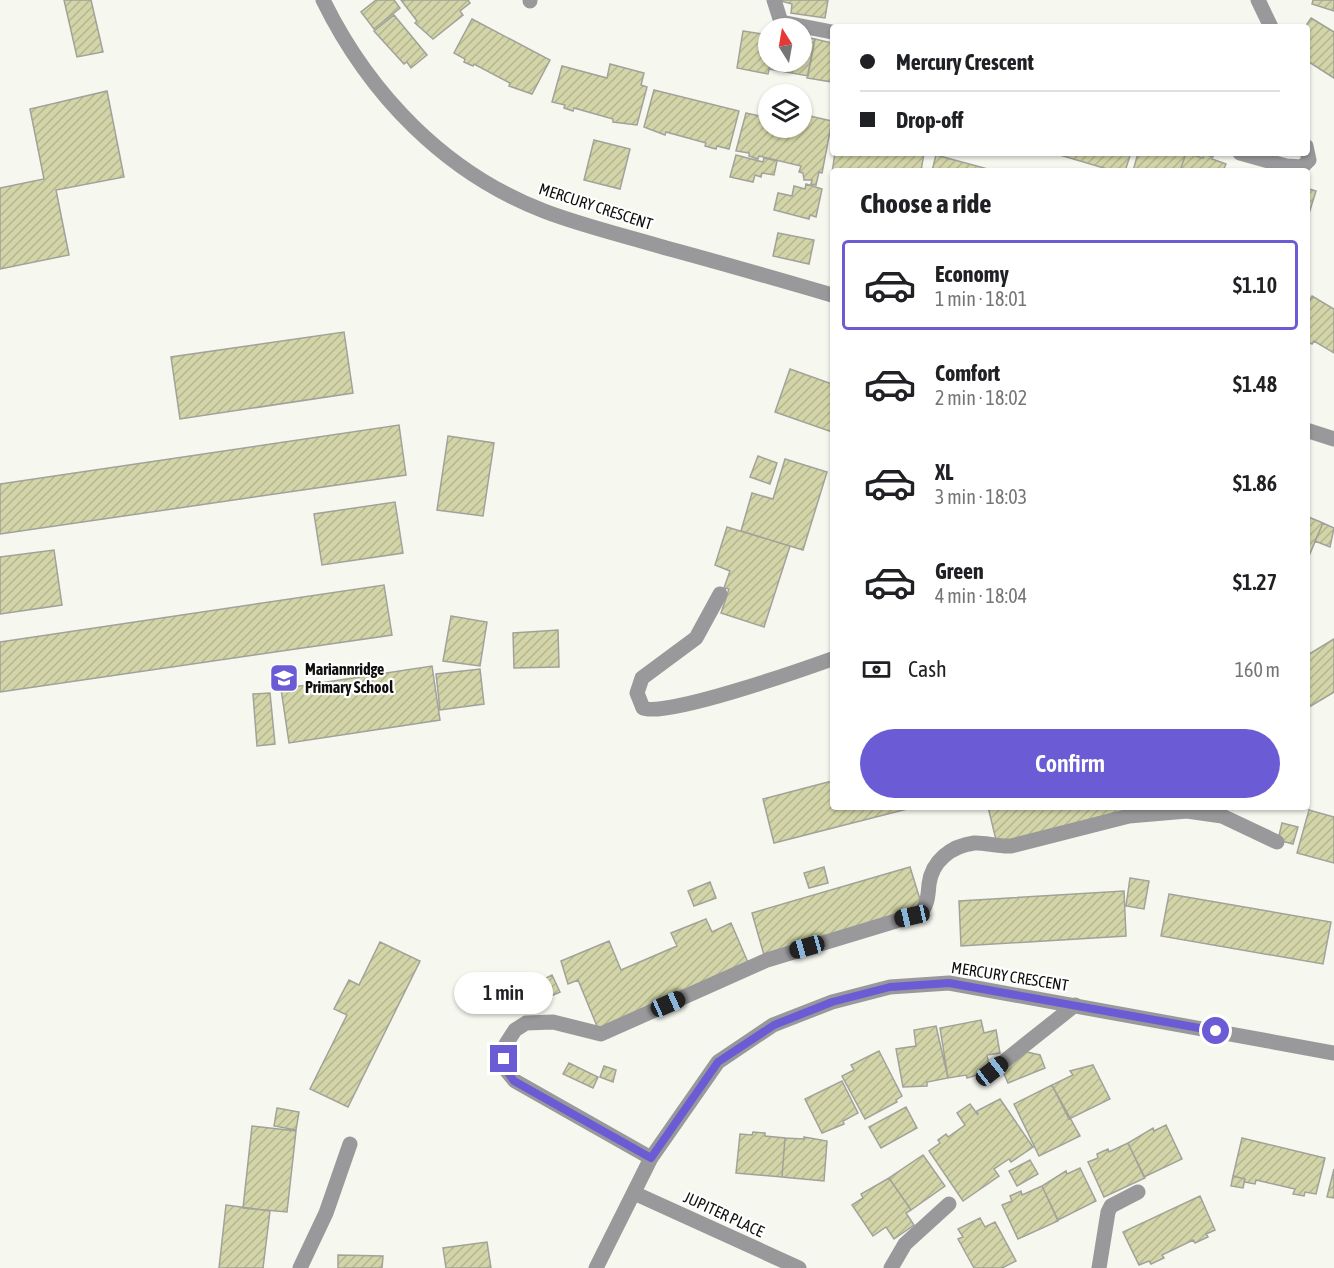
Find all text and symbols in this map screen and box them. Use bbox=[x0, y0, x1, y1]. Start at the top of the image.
north arrow bbox=[758, 18, 812, 72]
map controls bbox=[758, 18, 812, 138]
text: Mercury Crescent bbox=[896, 49, 1034, 75]
button: layers bbox=[758, 84, 812, 138]
text: Drop-off bbox=[896, 107, 963, 133]
street label: MERCURY CRESCENT bbox=[537, 179, 655, 233]
text: Choose a ride bbox=[860, 188, 992, 219]
icon: car bbox=[863, 258, 917, 312]
text: Economy bbox=[935, 261, 1009, 287]
text: $1.10 bbox=[1233, 272, 1277, 298]
text: 1 min · 18:01 bbox=[935, 287, 1027, 310]
icon: car bbox=[863, 357, 917, 411]
text: Comfort bbox=[935, 360, 1000, 386]
text: $1.48 bbox=[1233, 371, 1277, 397]
text: 2 min · 18:02 bbox=[935, 386, 1027, 409]
icon: car bbox=[863, 456, 917, 510]
text: XL bbox=[935, 459, 953, 485]
text: $1.86 bbox=[1233, 470, 1277, 496]
text: 3 min · 18:03 bbox=[935, 485, 1027, 508]
icon: car bbox=[863, 555, 917, 609]
text: Green bbox=[935, 558, 984, 584]
text: $1.27 bbox=[1233, 569, 1277, 595]
text: 4 min · 18:04 bbox=[935, 584, 1027, 607]
icon: cash bbox=[860, 653, 893, 686]
text: Cash bbox=[908, 656, 947, 682]
text: 160 m bbox=[1235, 658, 1280, 681]
place label: Mariannridge Primary School bbox=[305, 660, 394, 696]
school or university icon: Mariannridge Primary School bbox=[268, 662, 300, 694]
button: Confirm bbox=[860, 729, 1280, 798]
car bbox=[892, 903, 932, 929]
car bbox=[787, 933, 827, 961]
street label: MERCURY CRESCENT bbox=[950, 958, 1070, 994]
callout: 1 min bbox=[454, 972, 554, 1014]
text: 1 min bbox=[483, 981, 524, 1004]
car bbox=[648, 988, 688, 1020]
route start bbox=[1202, 1017, 1229, 1044]
route end bbox=[490, 1045, 517, 1072]
car bbox=[972, 1053, 1012, 1089]
street label: JUPITER PLACE bbox=[681, 1188, 767, 1240]

